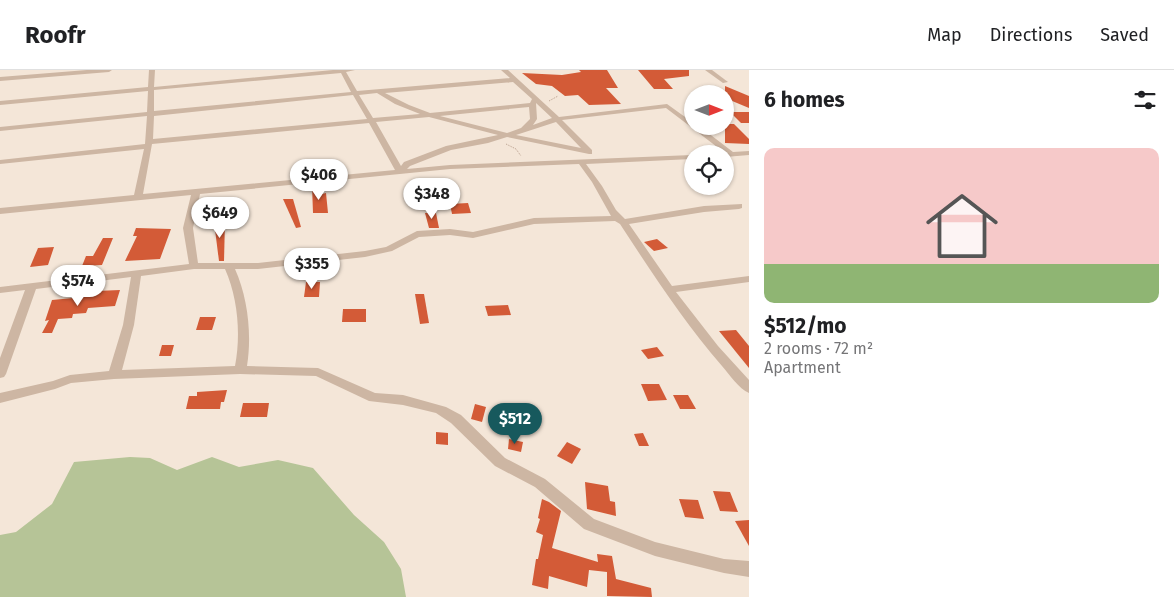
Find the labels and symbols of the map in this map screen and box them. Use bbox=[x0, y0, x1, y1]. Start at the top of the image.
north arrow bbox=[684, 85, 734, 135]
pin: $406 bbox=[289, 158, 349, 201]
pin: $348 bbox=[402, 178, 462, 220]
pin: $649 bbox=[190, 196, 250, 239]
pin: $355 bbox=[282, 248, 342, 290]
pin: $574 bbox=[48, 264, 108, 307]
pin: $512 bbox=[485, 402, 545, 445]

